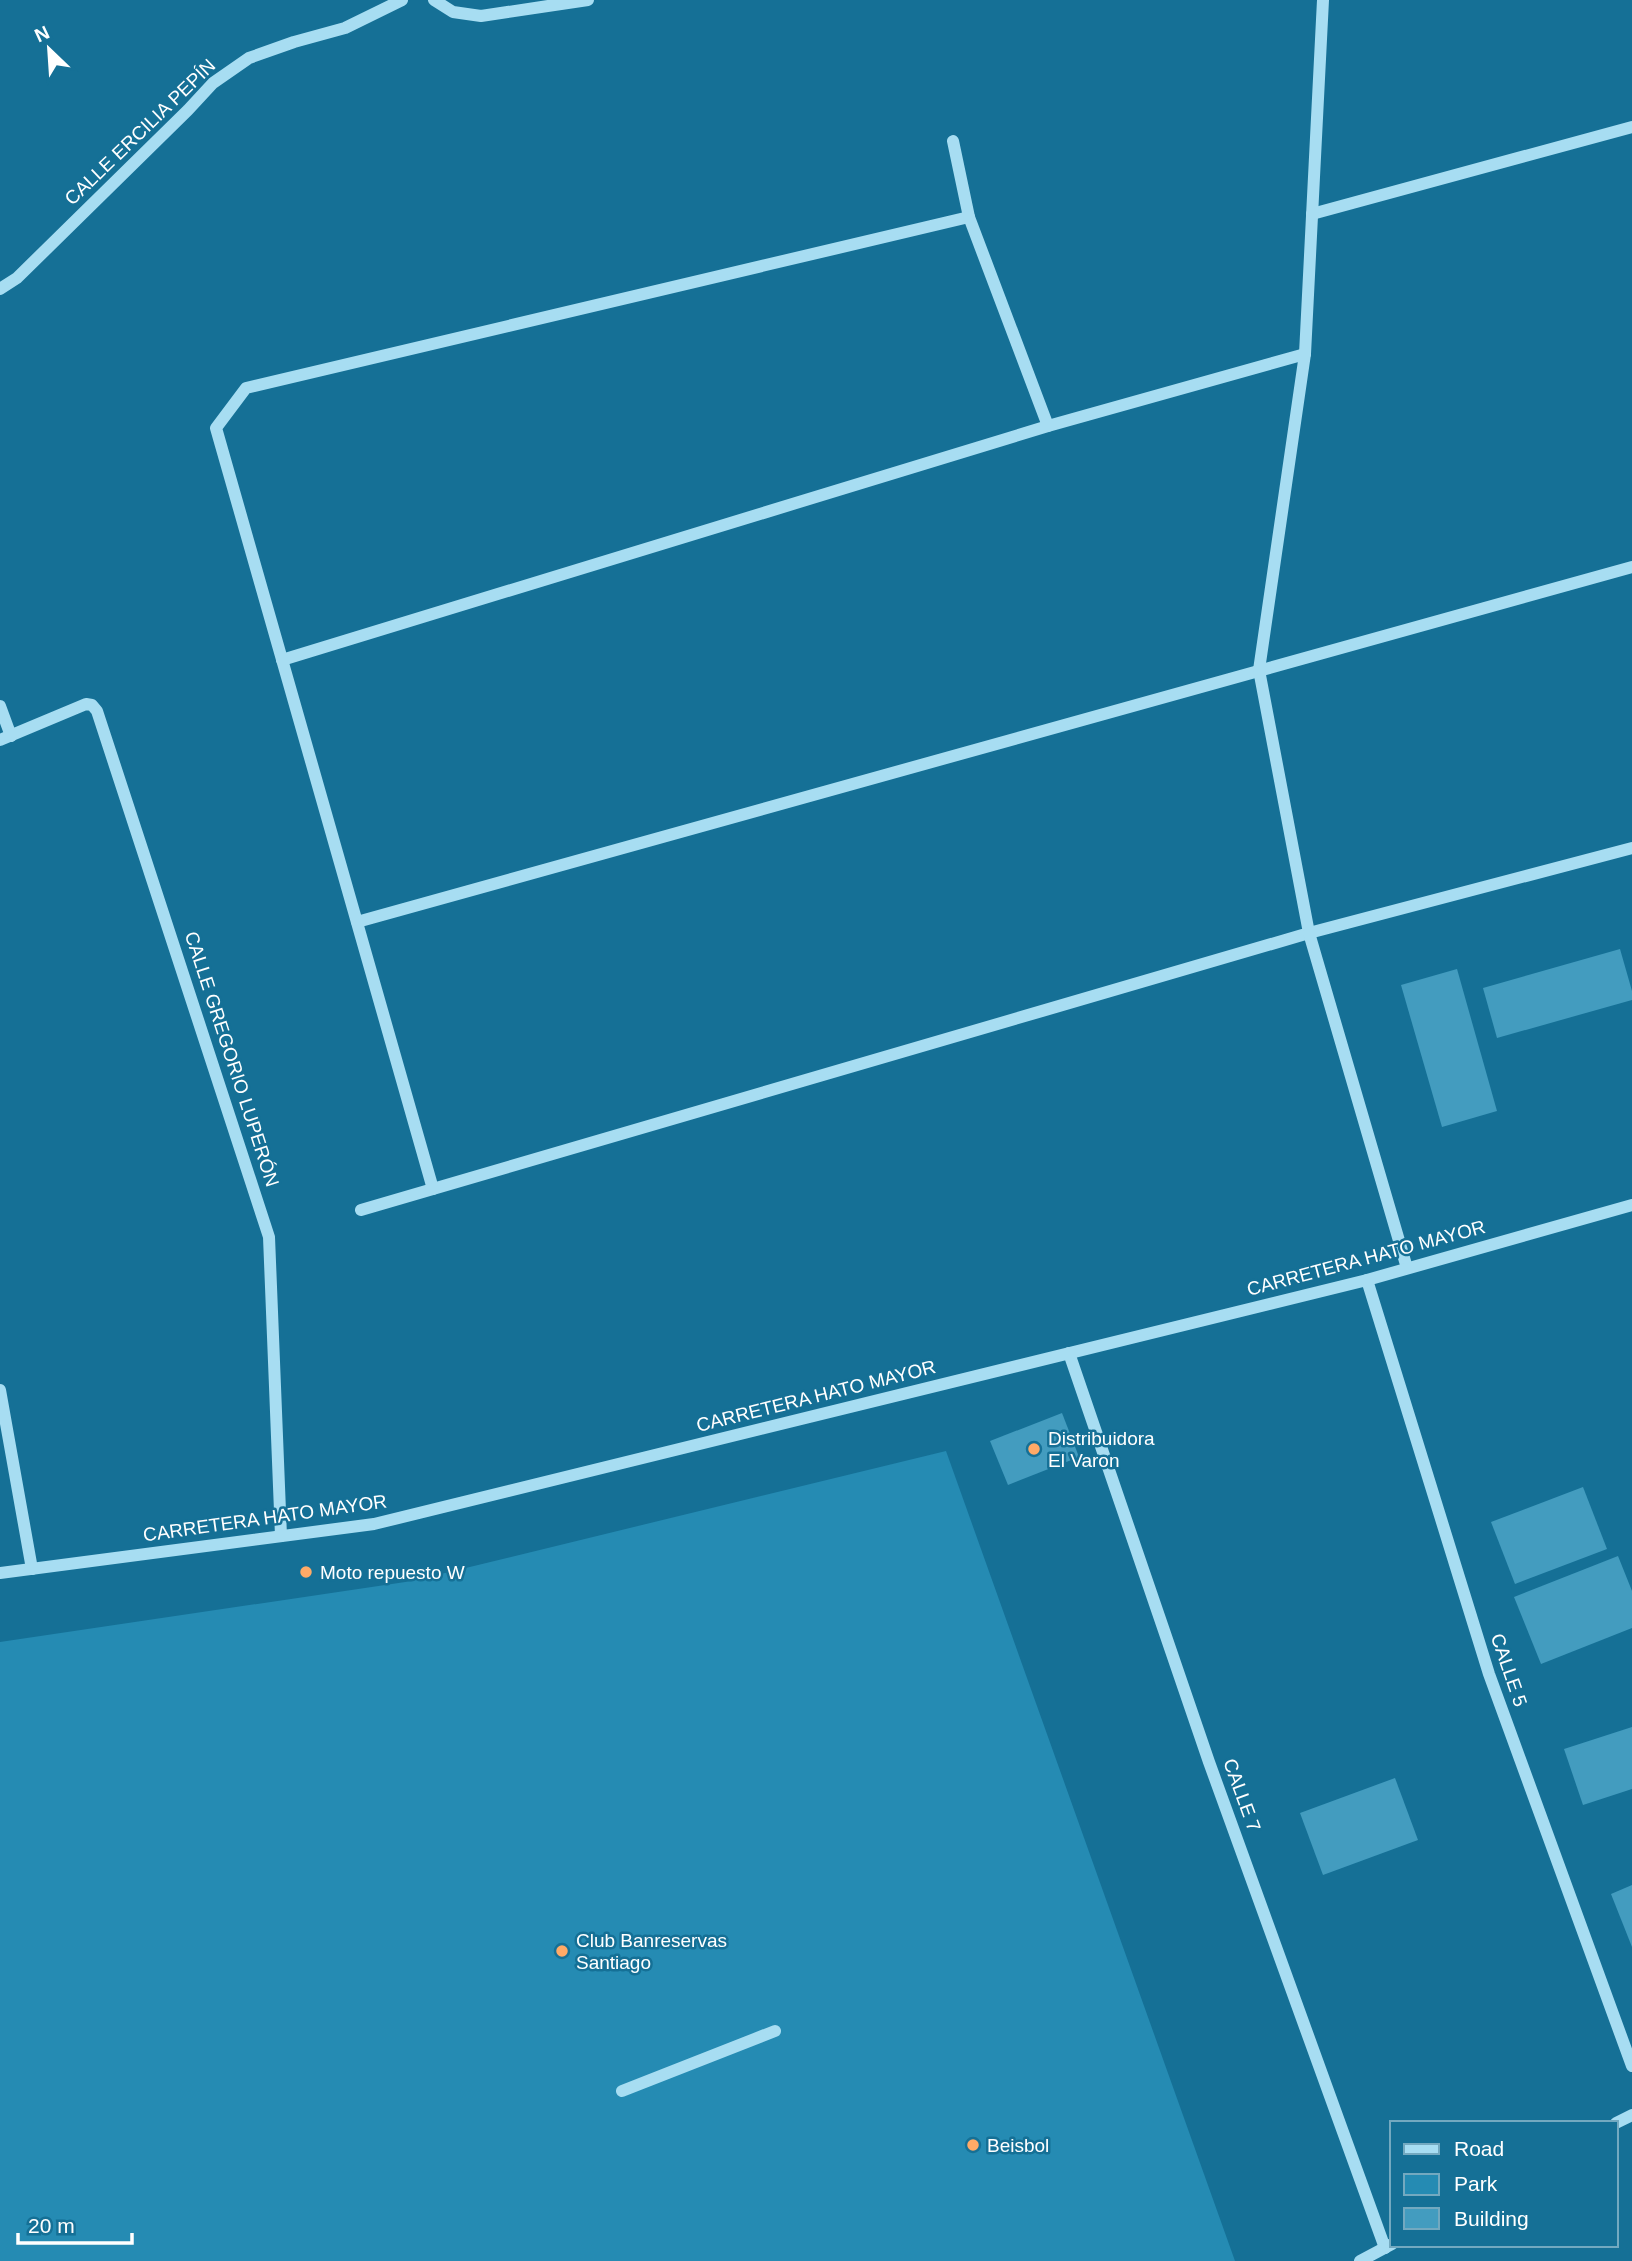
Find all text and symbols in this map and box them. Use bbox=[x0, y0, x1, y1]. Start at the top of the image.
north arrow bbox=[14, 14, 84, 84]
text: N bbox=[31, 22, 53, 46]
street label: CALLE ERCILIA PEPÍN bbox=[61, 55, 219, 209]
street label: CALLE GREGORIO LUPERÓN bbox=[181, 929, 283, 1189]
street label: CARRETERA HATO MAYOR bbox=[1244, 1216, 1488, 1300]
street label: CARRETERA HATO MAYOR bbox=[694, 1356, 938, 1436]
place label: Distribuidora El Varon bbox=[1048, 1428, 1155, 1471]
marker: Distribuidora El Varon bbox=[1026, 1441, 1042, 1457]
street label: CARRETERA HATO MAYOR bbox=[142, 1490, 388, 1546]
place label: Moto repuesto W bbox=[320, 1562, 465, 1583]
marker: Moto repuesto W bbox=[298, 1564, 314, 1580]
street label: CALLE 5 bbox=[1487, 1631, 1531, 1709]
street label: CALLE 7 bbox=[1219, 1756, 1265, 1834]
place label: Club Banreservas Santiago bbox=[576, 1930, 727, 1973]
marker: Club Banreservas Santiago bbox=[554, 1943, 570, 1959]
legend bbox=[1390, 2121, 1618, 2247]
place label: Beisbol bbox=[987, 2135, 1049, 2156]
marker: Beisbol bbox=[965, 2137, 981, 2153]
text: Road bbox=[1454, 2137, 1504, 2160]
text: Park bbox=[1454, 2172, 1498, 2195]
scale bar bbox=[18, 2202, 131, 2246]
text: Building bbox=[1454, 2207, 1529, 2230]
text: 20 m bbox=[28, 2214, 75, 2237]

